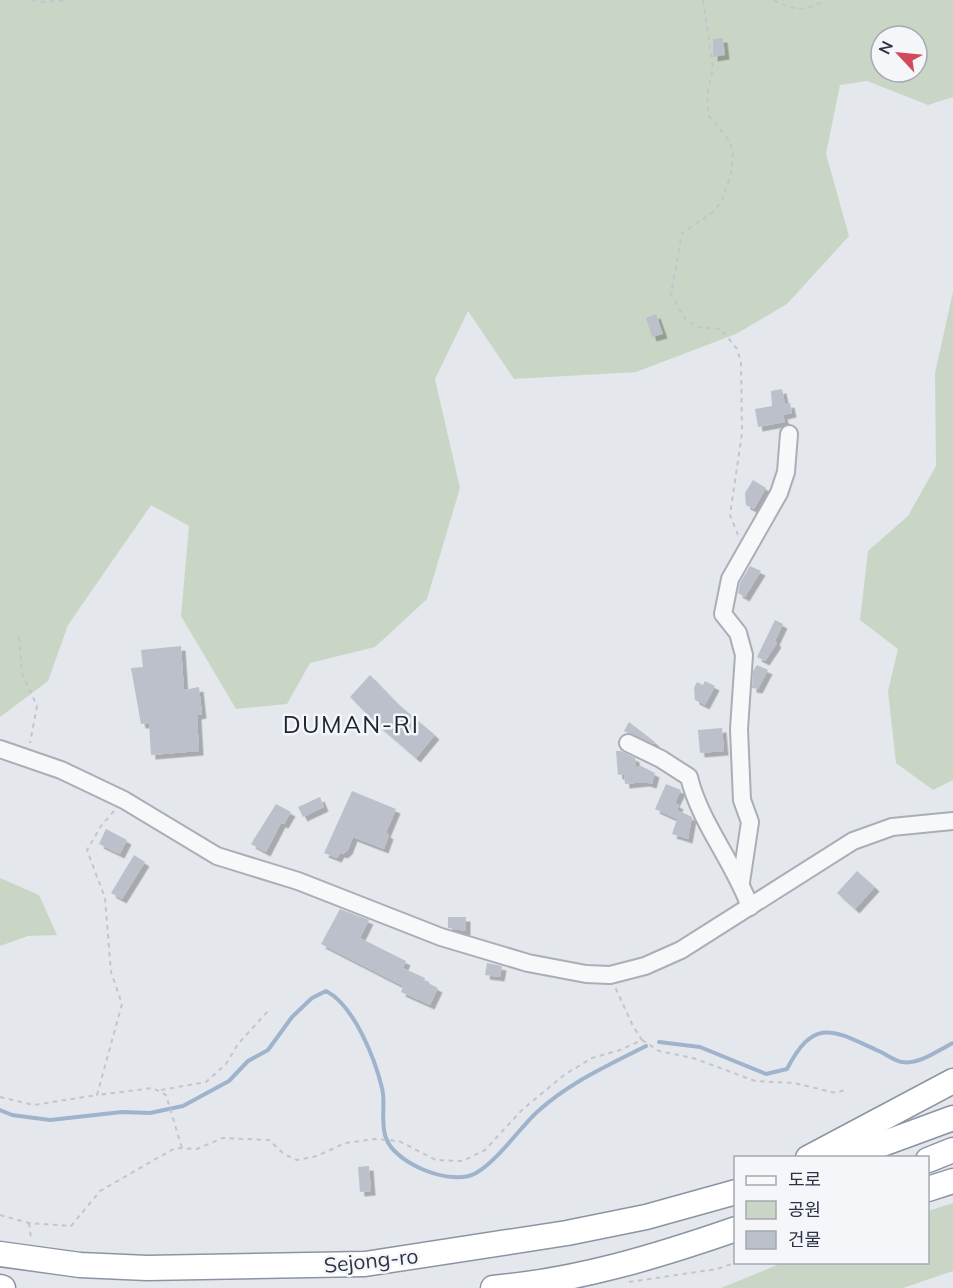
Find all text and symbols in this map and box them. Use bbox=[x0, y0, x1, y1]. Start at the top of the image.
north arrow bbox=[869, 24, 929, 84]
text: N bbox=[874, 38, 897, 57]
district label: DUMAN-RI bbox=[283, 709, 419, 739]
legend bbox=[734, 1156, 929, 1264]
text: 도로 bbox=[788, 1168, 821, 1191]
text: 공원 bbox=[788, 1198, 821, 1221]
text: 건물 bbox=[788, 1228, 821, 1251]
street label: Sejong-ro bbox=[322, 1242, 420, 1278]

